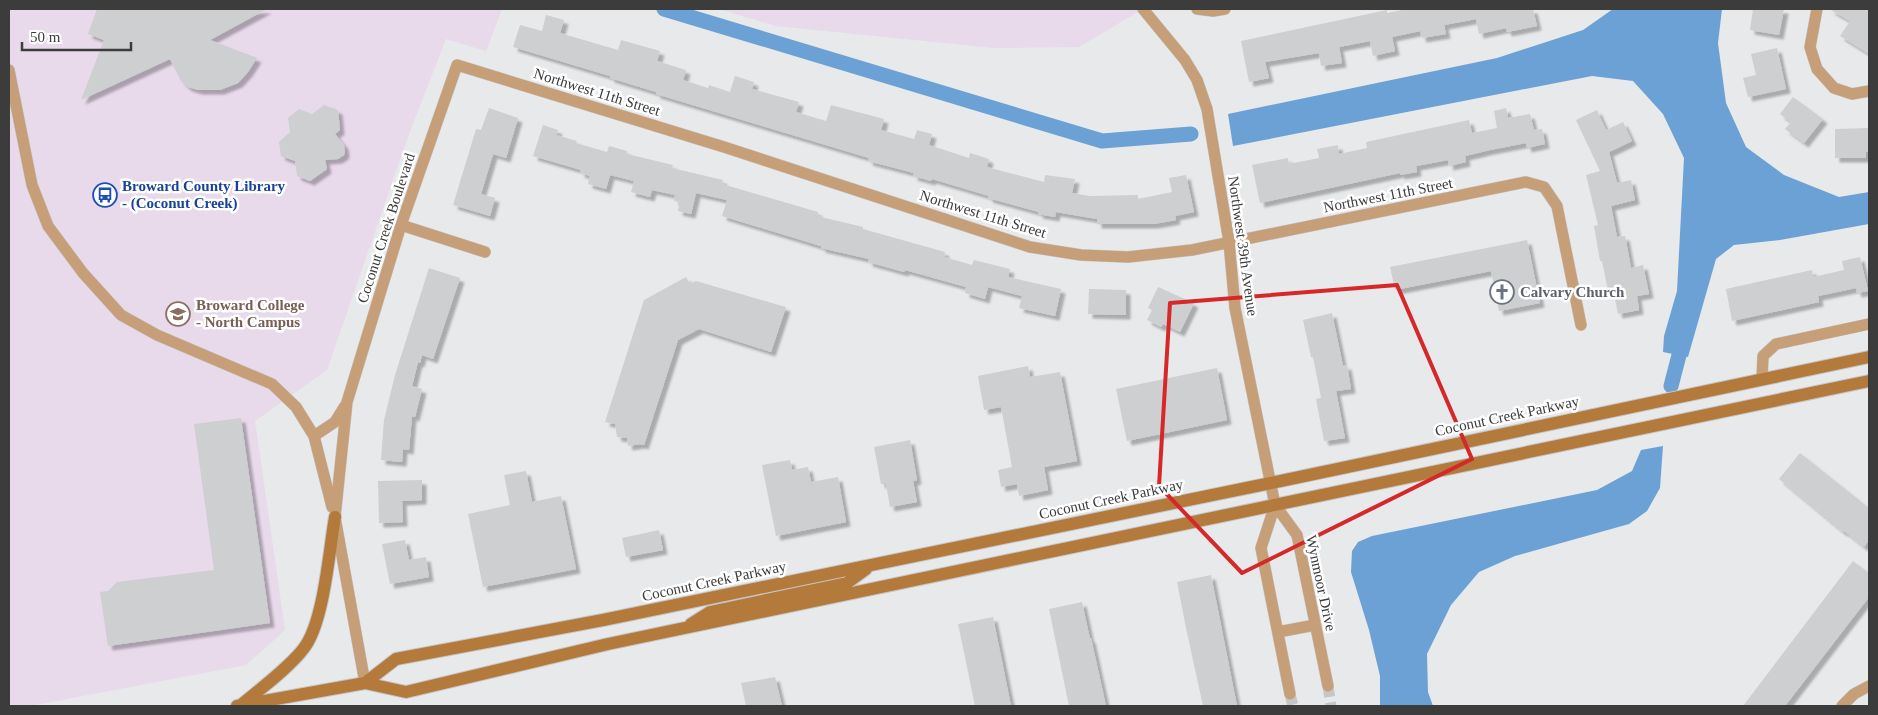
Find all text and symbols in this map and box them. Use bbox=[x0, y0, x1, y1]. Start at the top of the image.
scale bar bbox=[22, 20, 131, 52]
text: 50 m bbox=[30, 29, 61, 45]
street label: Northwest 11th Street bbox=[532, 65, 663, 119]
street label: Coconut Creek Boulevard bbox=[354, 151, 418, 305]
street label: Northwest 11th Street bbox=[1322, 174, 1455, 215]
street label: Northwest 39th Avenue bbox=[1225, 175, 1261, 317]
place label: Broward County Library - (Coconut Creek) bbox=[122, 178, 286, 212]
bus stop icon: Broward County Library - (Coconut Creek) bbox=[92, 182, 118, 208]
street label: Northwest 11th Street bbox=[918, 187, 1049, 241]
church icon: Calvary Church bbox=[1489, 279, 1515, 305]
place label: Calvary Church bbox=[1520, 284, 1625, 300]
place label: Broward College - North Campus bbox=[196, 297, 305, 330]
school or university icon: Broward College - North Campus bbox=[165, 301, 191, 327]
street label: Coconut Creek Parkway bbox=[1434, 393, 1581, 439]
street label: Coconut Creek Parkway bbox=[1038, 476, 1185, 522]
street label: Wynmoor Drive bbox=[1303, 533, 1339, 633]
street label: Coconut Creek Parkway bbox=[641, 558, 788, 604]

